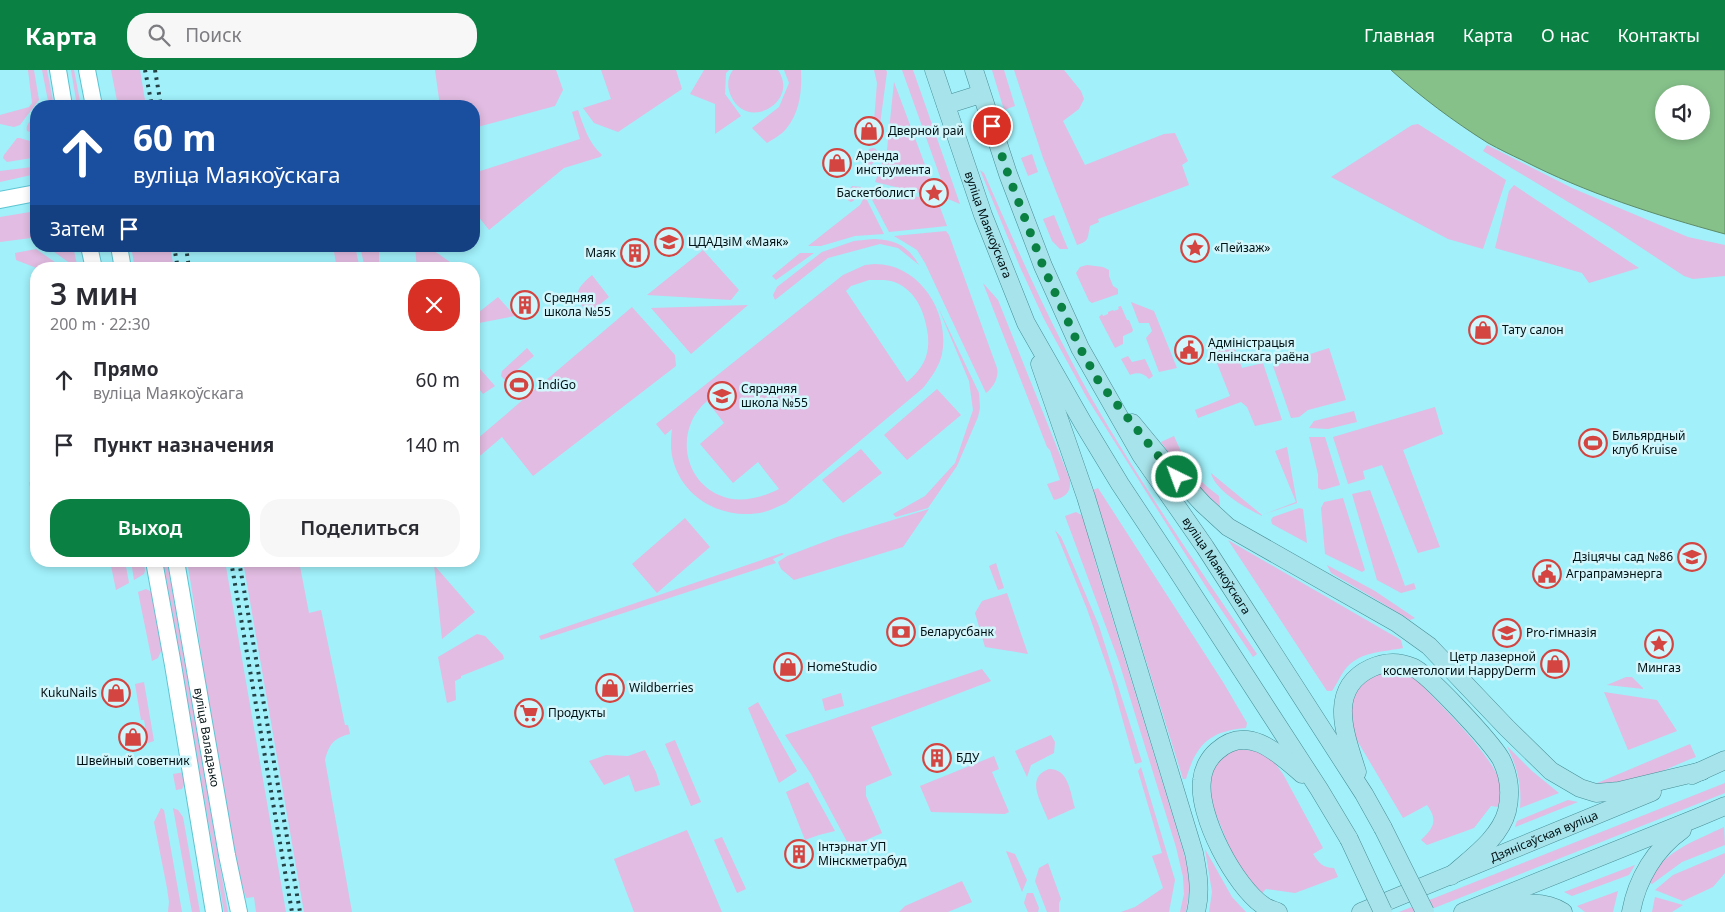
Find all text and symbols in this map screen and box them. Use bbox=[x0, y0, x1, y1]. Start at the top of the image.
search box bbox=[127, 13, 477, 58]
text: Карта bbox=[25, 19, 97, 52]
icon: search bbox=[145, 21, 173, 49]
text: Поиск bbox=[185, 22, 242, 48]
text: Главная bbox=[1364, 23, 1435, 47]
text: Карта bbox=[1463, 23, 1513, 47]
text: О нас bbox=[1541, 23, 1589, 47]
text: Контакты bbox=[1617, 23, 1700, 47]
map controls bbox=[1655, 85, 1710, 140]
button: sound bbox=[1655, 85, 1710, 140]
pin bbox=[971, 105, 1013, 147]
icon: arrive bbox=[978, 112, 1006, 140]
text: 60 m bbox=[133, 114, 216, 161]
shop icon: Дверной рай bbox=[854, 116, 884, 146]
icon: ahead bbox=[50, 120, 115, 185]
place label: Дверной рай bbox=[888, 122, 964, 139]
place label: Аренда инструмента bbox=[856, 147, 931, 178]
shop icon: Аренда инструмента bbox=[822, 148, 852, 178]
text: вуліца Маякоўскага bbox=[133, 159, 341, 189]
street label: вуліца Маякоўскага bbox=[961, 169, 1016, 281]
place icon: Баскетболист bbox=[919, 178, 949, 208]
place label: Баскетболист bbox=[837, 184, 915, 201]
icon: arrive bbox=[115, 215, 143, 243]
text: Затем bbox=[50, 216, 105, 242]
school or university icon: ЦДАДзіМ «Маяк» bbox=[654, 227, 684, 257]
place label: ЦДАДзіМ «Маяк» bbox=[688, 233, 789, 250]
place icon: «Пейзаж» bbox=[1180, 233, 1210, 263]
building icon: Маяк bbox=[620, 238, 650, 268]
place label: «Пейзаж» bbox=[1214, 239, 1270, 256]
place label: Маяк bbox=[585, 244, 617, 261]
text: 3 мин bbox=[50, 273, 138, 314]
button: close bbox=[408, 279, 460, 331]
place label: Средняя школа №55 bbox=[544, 289, 611, 320]
building icon: Средняя школа №55 bbox=[510, 290, 540, 320]
text: 200 m · 22:30 bbox=[50, 313, 150, 335]
shop icon: Тату салон bbox=[1468, 315, 1498, 345]
place label: Тату салон bbox=[1502, 321, 1564, 338]
place label: Адміністрацыя Ленінскага раёна bbox=[1208, 334, 1309, 365]
public building icon: Адміністрацыя Ленінскага раёна bbox=[1174, 335, 1204, 365]
text: Прямо bbox=[93, 356, 159, 382]
icon: ahead bbox=[50, 366, 78, 394]
text: 60 m bbox=[416, 367, 460, 393]
sports icon: IndiGo bbox=[504, 370, 534, 400]
place label: IndiGo bbox=[538, 376, 576, 393]
place label: Сярэдняя школа №55 bbox=[741, 380, 808, 411]
school or university icon: Сярэдняя школа №55 bbox=[707, 381, 737, 411]
text: вуліца Маякоўскага bbox=[93, 382, 244, 404]
place label: Бильярдный клуб Kruise bbox=[1612, 427, 1685, 458]
sports icon: Бильярдный клуб Kruise bbox=[1578, 428, 1608, 458]
icon: arrive bbox=[50, 431, 78, 459]
text: Пункт назначения bbox=[93, 432, 274, 458]
text: 140 m bbox=[405, 432, 460, 458]
position arrow bbox=[1150, 450, 1202, 502]
button: Выход bbox=[50, 499, 250, 557]
button: Поделиться bbox=[260, 499, 460, 557]
street label: вуліца Маякоўскага bbox=[1179, 513, 1255, 617]
school or university icon: Дзіцячы сад №86 bbox=[1677, 542, 1707, 572]
place label: Дзіцячы сад №86 bbox=[1573, 548, 1673, 565]
public building icon: Аграпрамэнерга bbox=[1532, 559, 1562, 589]
place label: Аграпрамэнерга bbox=[1566, 565, 1662, 582]
bank icon: Беларусбанк bbox=[886, 617, 916, 647]
school or university icon: Pro-гімназія bbox=[1492, 618, 1522, 648]
place label: Беларусбанк bbox=[920, 623, 995, 640]
place label: Pro-гімназія bbox=[1526, 624, 1597, 641]
place icon: Мингаз bbox=[1644, 629, 1674, 659]
place label: Цетр лазерной косметологии HappyDerm bbox=[1383, 648, 1536, 679]
shop icon: Цетр лазерной косметологии HappyDerm bbox=[1540, 649, 1570, 679]
shop icon: HomeStudio bbox=[773, 652, 803, 682]
place label: HomeStudio bbox=[807, 658, 877, 675]
place label: Мингаз bbox=[1637, 659, 1681, 676]
shop icon: Wildberries bbox=[595, 673, 625, 703]
shop icon: KukuNails bbox=[101, 678, 131, 708]
place label: Wildberries bbox=[629, 679, 694, 696]
place label: KukuNails bbox=[41, 684, 97, 701]
street label: вуліца Валадзько bbox=[190, 686, 224, 788]
supermarket icon: Продукты bbox=[514, 698, 544, 728]
place label: Продукты bbox=[548, 704, 606, 721]
shop icon: Швейный советник bbox=[118, 722, 148, 752]
building icon: БДУ bbox=[922, 743, 952, 773]
place label: БДУ bbox=[956, 749, 980, 766]
place label: Швейный советник bbox=[76, 752, 190, 769]
street label: Дзянісаўская вуліца bbox=[1487, 806, 1600, 866]
place label: Інтэрнат УП Мінскметрабуд bbox=[818, 838, 907, 869]
building icon: Інтэрнат УП Мінскметрабуд bbox=[784, 839, 814, 869]

